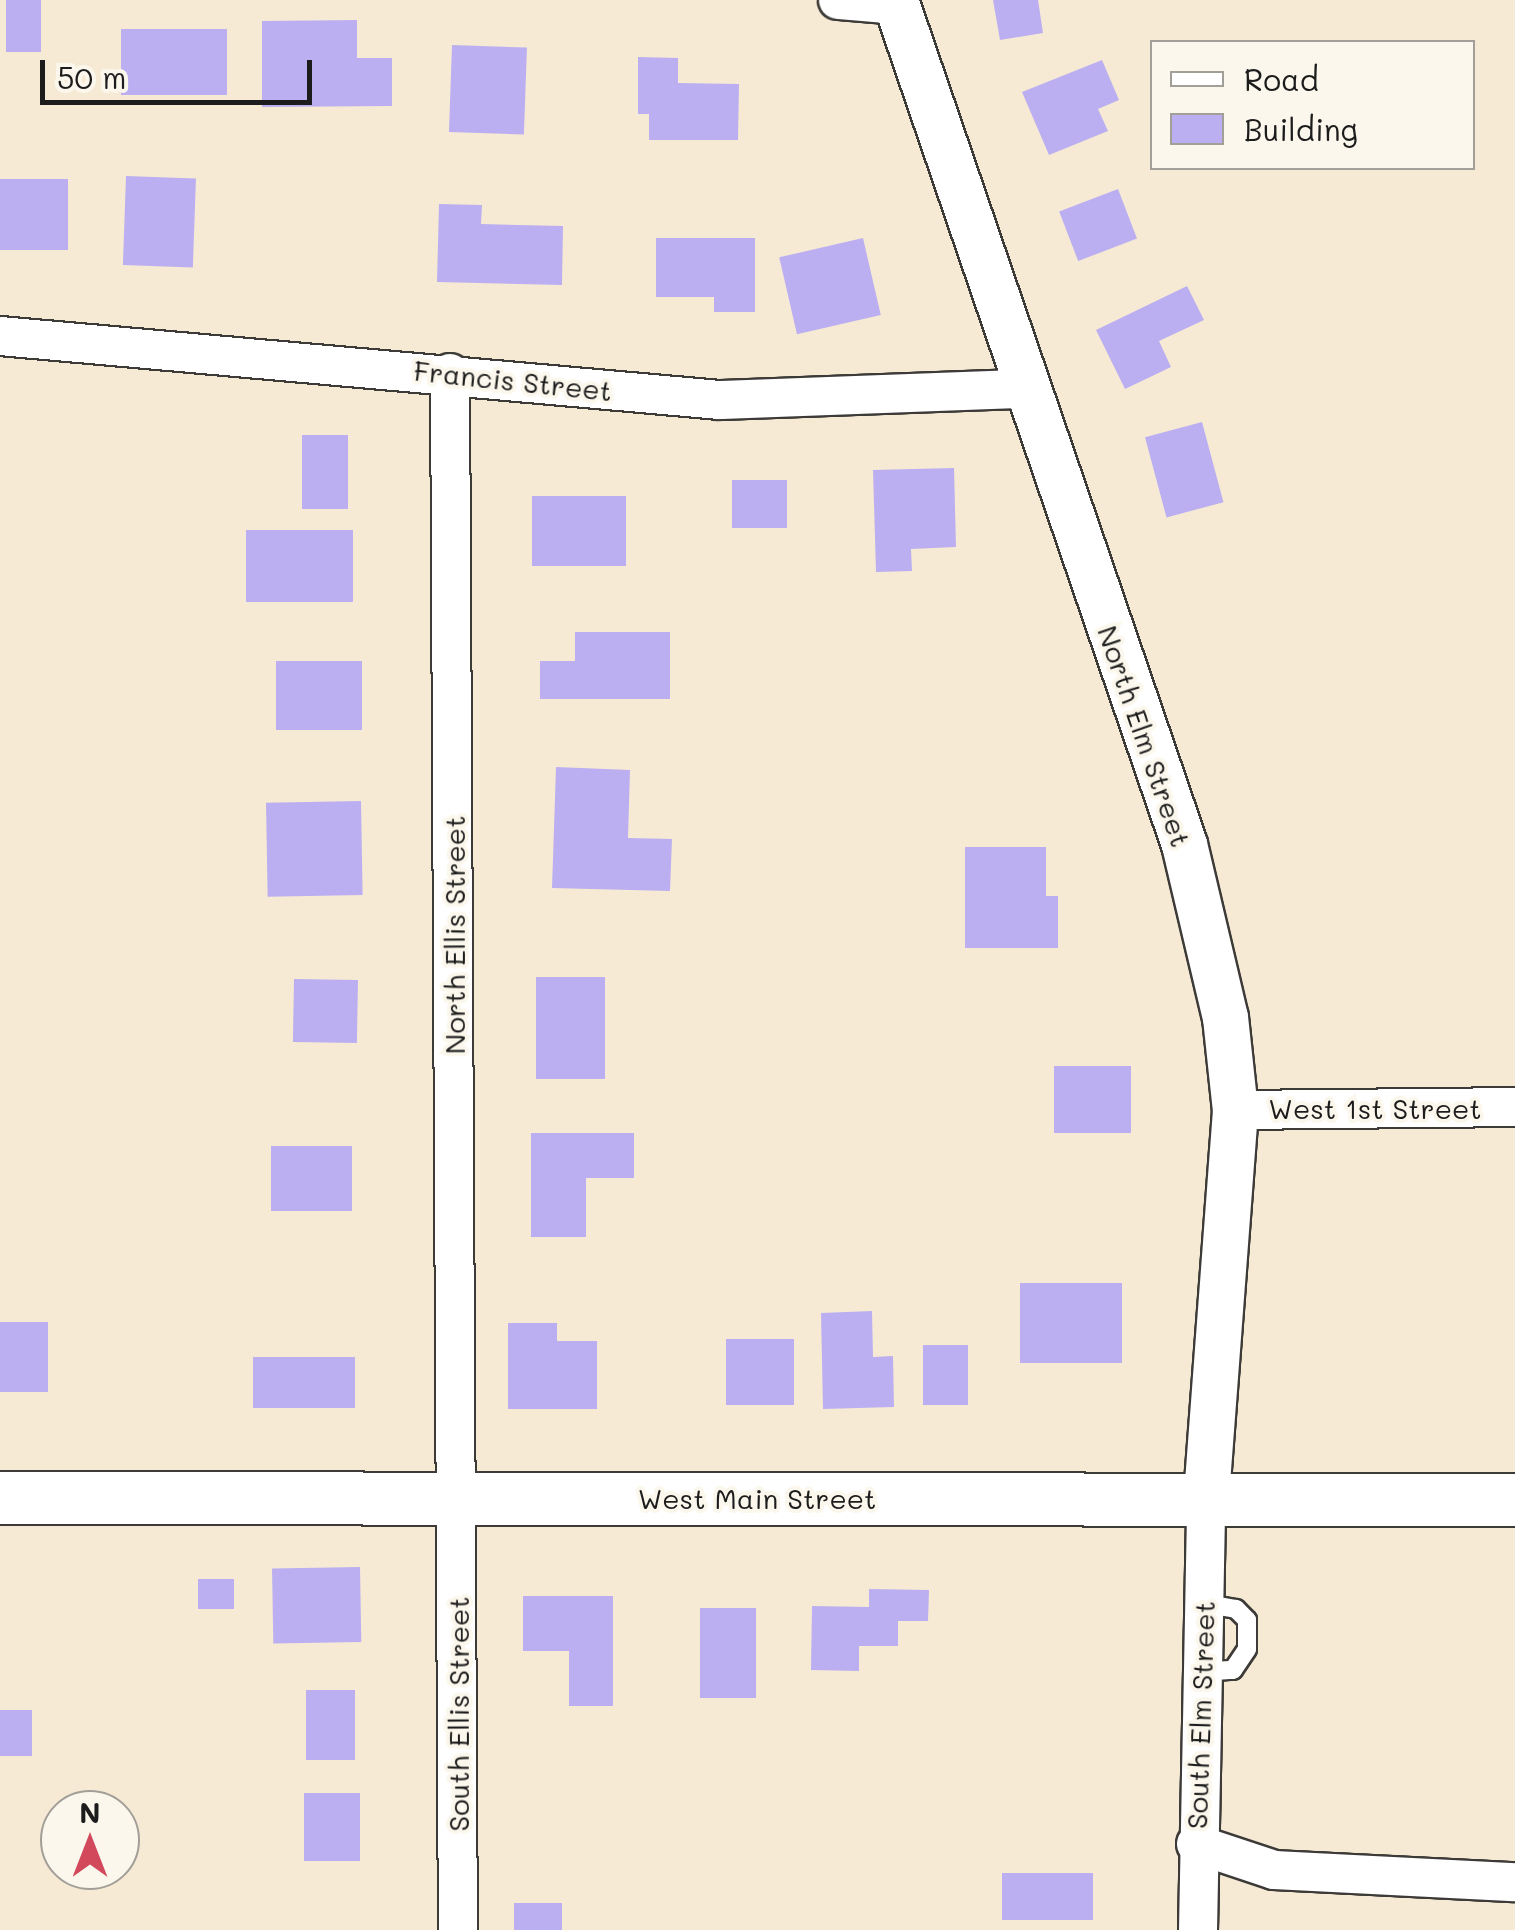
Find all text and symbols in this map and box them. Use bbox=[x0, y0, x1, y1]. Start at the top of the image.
scale bar bbox=[45, 40, 318, 102]
legend bbox=[1150, 40, 1475, 170]
text: 50 m bbox=[57, 57, 127, 97]
text: Road bbox=[1244, 59, 1319, 99]
text: Building bbox=[1244, 109, 1358, 149]
street label: Francis Street bbox=[412, 353, 614, 407]
street label: North Elm Street bbox=[1091, 621, 1199, 851]
street label: North Ellis Street bbox=[437, 816, 471, 1054]
street label: West 1st Street bbox=[1268, 1091, 1482, 1125]
street label: West Main Street bbox=[638, 1481, 876, 1515]
street label: South Ellis Street bbox=[441, 1596, 475, 1832]
street label: South Elm Street bbox=[1179, 1600, 1221, 1830]
north arrow bbox=[40, 1790, 140, 1890]
text: N bbox=[79, 1794, 101, 1830]

